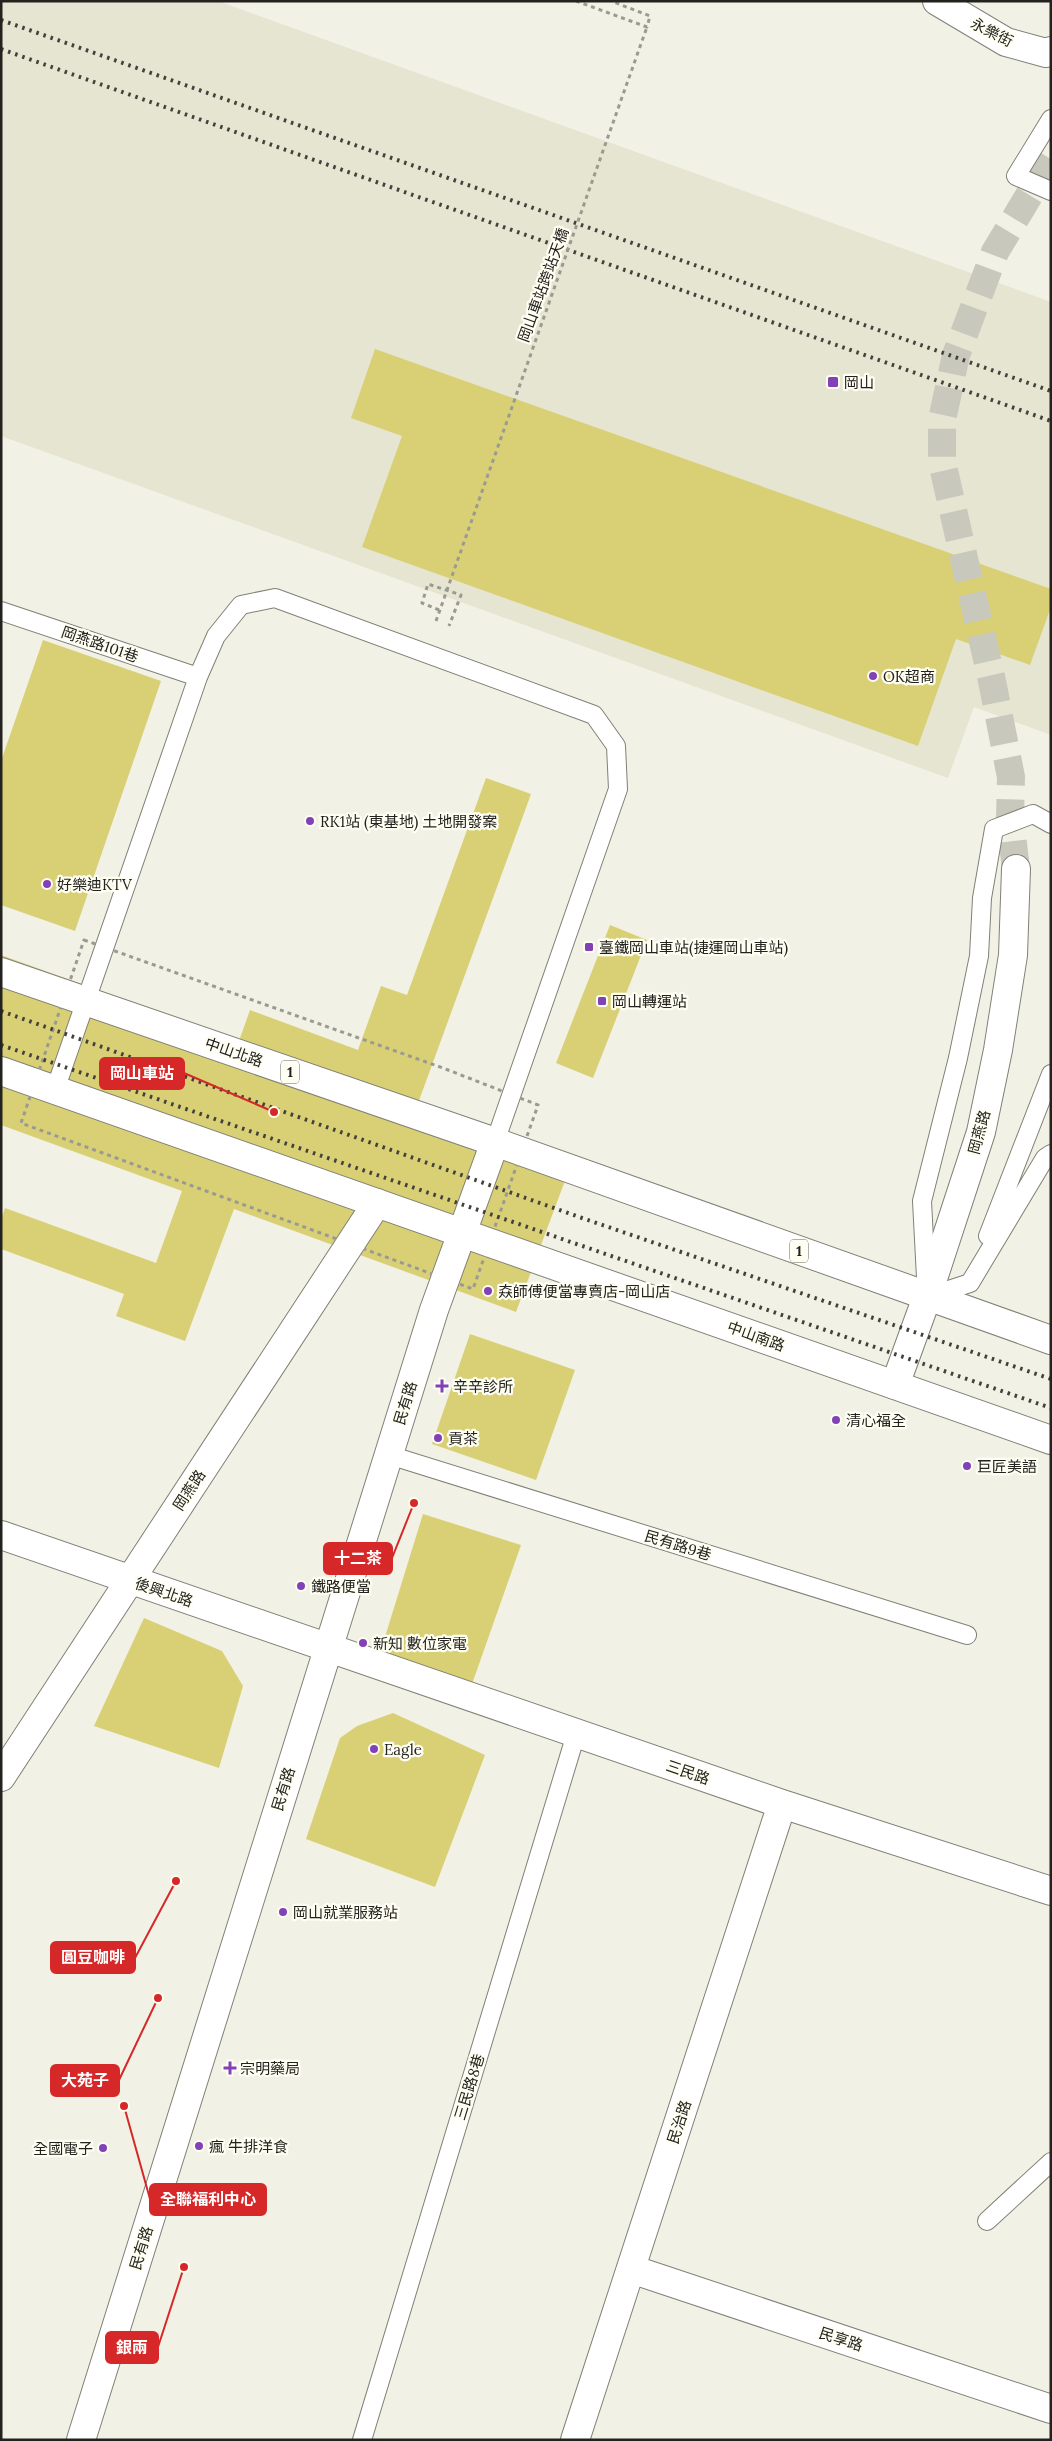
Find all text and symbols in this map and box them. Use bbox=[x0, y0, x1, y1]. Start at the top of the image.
street label: 永樂街 bbox=[968, 13, 1016, 51]
street label: 岡山車站跨站天橋 bbox=[514, 225, 572, 345]
place label: 岡山 bbox=[844, 373, 874, 392]
marker: 岡山 bbox=[826, 375, 840, 389]
street label: 岡燕路101巷 bbox=[59, 622, 141, 666]
place label: OK超商 bbox=[883, 667, 935, 686]
marker: OK超商 bbox=[867, 670, 879, 682]
place label: RK1站 (東基地) 土地開發案 bbox=[320, 812, 497, 832]
marker: RK1站 (東基地) 土地開發案 bbox=[304, 815, 316, 827]
place label: 好樂迪KTV bbox=[57, 875, 133, 894]
marker: 好樂迪KTV bbox=[41, 878, 53, 890]
place label: 臺鐵岡山車站(捷運岡山車站) bbox=[599, 938, 789, 958]
marker: 臺鐵岡山車站(捷運岡山車站) bbox=[583, 941, 595, 953]
place label: 岡山轉運站 bbox=[612, 992, 687, 1011]
marker: 岡山轉運站 bbox=[596, 995, 608, 1007]
street label: 中山北路 bbox=[203, 1033, 265, 1071]
callout: 岡山車站 bbox=[100, 1058, 184, 1089]
road number: 1 bbox=[281, 1060, 299, 1084]
text: 岡山車站 bbox=[110, 1063, 174, 1083]
street label: 岡燕路 bbox=[964, 1108, 994, 1156]
road number: 1 bbox=[790, 1240, 808, 1262]
place label: 𡘙師傅便當專賣店-岡山店 bbox=[498, 1282, 670, 1301]
marker: 𡘙師傅便當專賣店-岡山店 bbox=[482, 1285, 494, 1297]
street label: 中山南路 bbox=[725, 1317, 787, 1355]
place label: 辛辛診所 bbox=[453, 1377, 513, 1396]
street label: 民有路 bbox=[389, 1379, 421, 1427]
marker: 辛辛診所 bbox=[435, 1379, 449, 1393]
place label: 清心福全 bbox=[846, 1411, 906, 1430]
marker: 清心福全 bbox=[830, 1414, 842, 1426]
place label: 貢茶 bbox=[448, 1429, 478, 1448]
marker: 貢茶 bbox=[432, 1432, 444, 1444]
place label: 巨匠美語 bbox=[977, 1457, 1037, 1476]
marker: 巨匠美語 bbox=[961, 1460, 973, 1472]
street label: 岡燕路 bbox=[169, 1466, 209, 1514]
street label: 民有路9巷 bbox=[642, 1526, 714, 1564]
callout: 十二茶 bbox=[324, 1543, 392, 1574]
text: 十二茶 bbox=[334, 1548, 382, 1568]
street label: 後興北路 bbox=[133, 1573, 195, 1611]
place label: 鐵路便當 bbox=[311, 1577, 371, 1596]
marker: 鐵路便當 bbox=[295, 1580, 307, 1592]
place label: 新知 數位家電 bbox=[373, 1634, 467, 1653]
marker: 新知 數位家電 bbox=[357, 1637, 369, 1649]
place label: Eagle bbox=[384, 1740, 422, 1759]
marker: Eagle bbox=[368, 1743, 380, 1755]
street label: 三民路 bbox=[664, 1756, 712, 1788]
street label: 民有路 bbox=[267, 1765, 299, 1813]
place label: 岡山就業服務站 bbox=[293, 1903, 398, 1922]
marker: 岡山就業服務站 bbox=[277, 1906, 289, 1918]
callout: 圓豆咖啡 bbox=[51, 1942, 135, 1973]
text: 圓豆咖啡 bbox=[61, 1947, 125, 1967]
street label: 三民路8巷 bbox=[450, 2051, 488, 2123]
place label: 宗明藥局 bbox=[240, 2059, 300, 2078]
marker: 宗明藥局 bbox=[224, 2062, 236, 2074]
callout: 大苑子 bbox=[51, 2065, 119, 2096]
text: 大苑子 bbox=[61, 2070, 109, 2090]
street label: 民治路 bbox=[663, 2098, 695, 2146]
place label: 瘋 牛排洋食 bbox=[209, 2137, 288, 2156]
place label: 全國電子 bbox=[33, 2139, 93, 2158]
marker: 瘋 牛排洋食 bbox=[193, 2140, 205, 2152]
marker: 全國電子 bbox=[97, 2142, 109, 2154]
callout: 全聯福利中心 bbox=[150, 2184, 266, 2215]
text: 全聯福利中心 bbox=[160, 2189, 256, 2209]
street label: 民有路 bbox=[125, 2224, 157, 2272]
street label: 民享路 bbox=[817, 2323, 865, 2355]
callout: 銀兩 bbox=[106, 2332, 158, 2363]
text: 銀兩 bbox=[116, 2337, 148, 2357]

